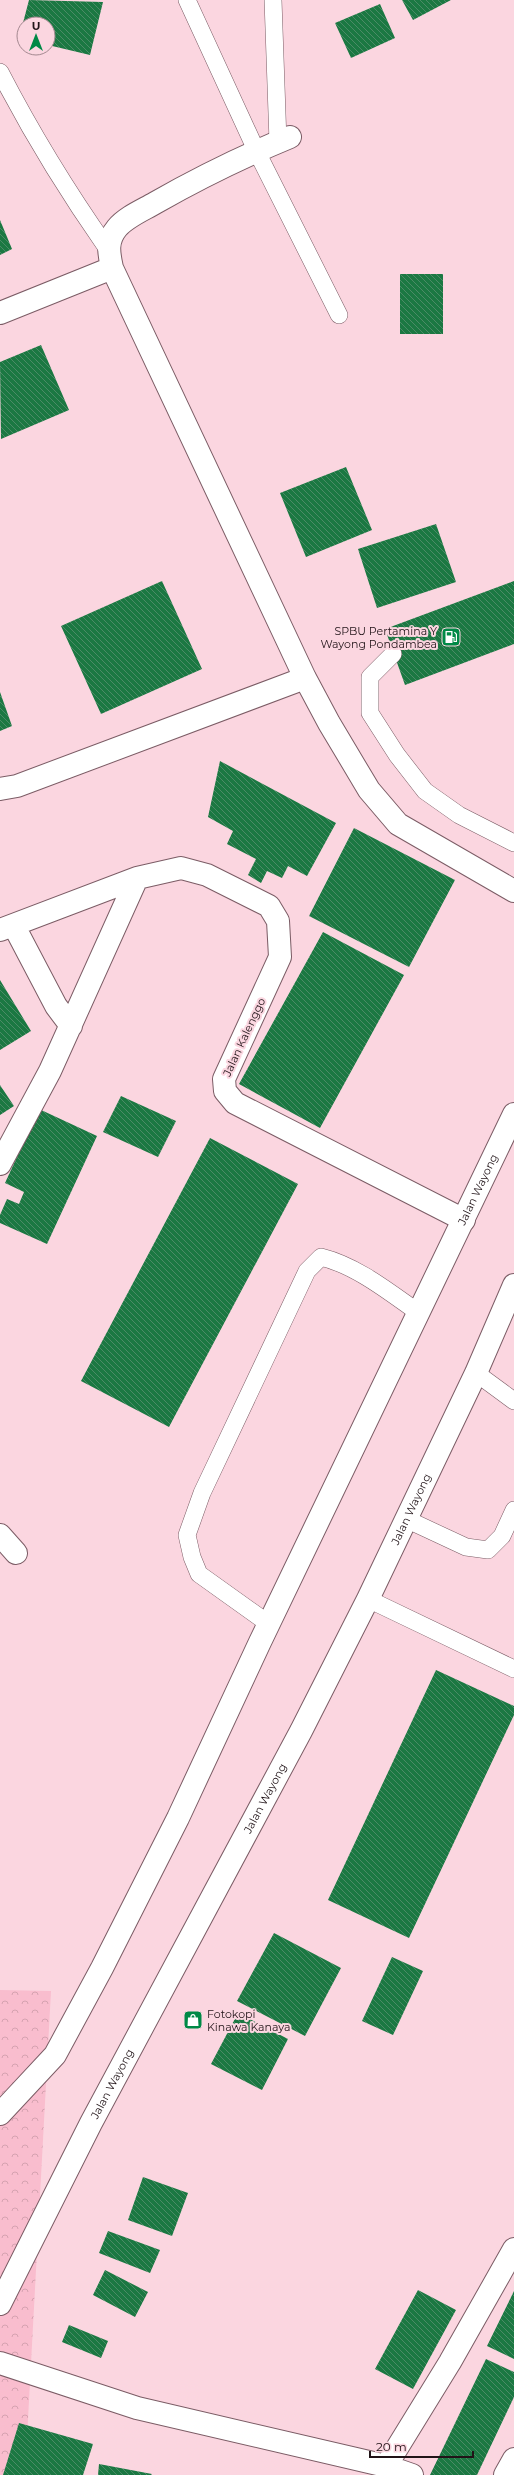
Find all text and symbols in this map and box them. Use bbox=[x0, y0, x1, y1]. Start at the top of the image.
north arrow bbox=[16, 16, 56, 56]
text: U bbox=[32, 19, 40, 33]
place label: SPBU Pertamina Y Wayong Pondambea bbox=[320, 624, 437, 651]
fuel station icon: SPBU Pertamina Y Wayong Pondambea bbox=[440, 626, 462, 648]
street label: Jalan Kalenggo bbox=[219, 995, 268, 1079]
street label: Jalan Wayong bbox=[454, 1152, 501, 1228]
street label: Jalan Wayong bbox=[388, 1471, 434, 1548]
street label: Jalan Wayong bbox=[240, 1761, 289, 1837]
place label: Fotokopi Kinawa Kanaya bbox=[207, 2007, 291, 2034]
shop icon: Fotokopi Kinawa Kanaya bbox=[182, 2009, 204, 2031]
street label: Jalan Wayong bbox=[87, 2046, 136, 2122]
scale bar bbox=[370, 2433, 473, 2459]
text: 20 m bbox=[376, 2439, 407, 2454]

